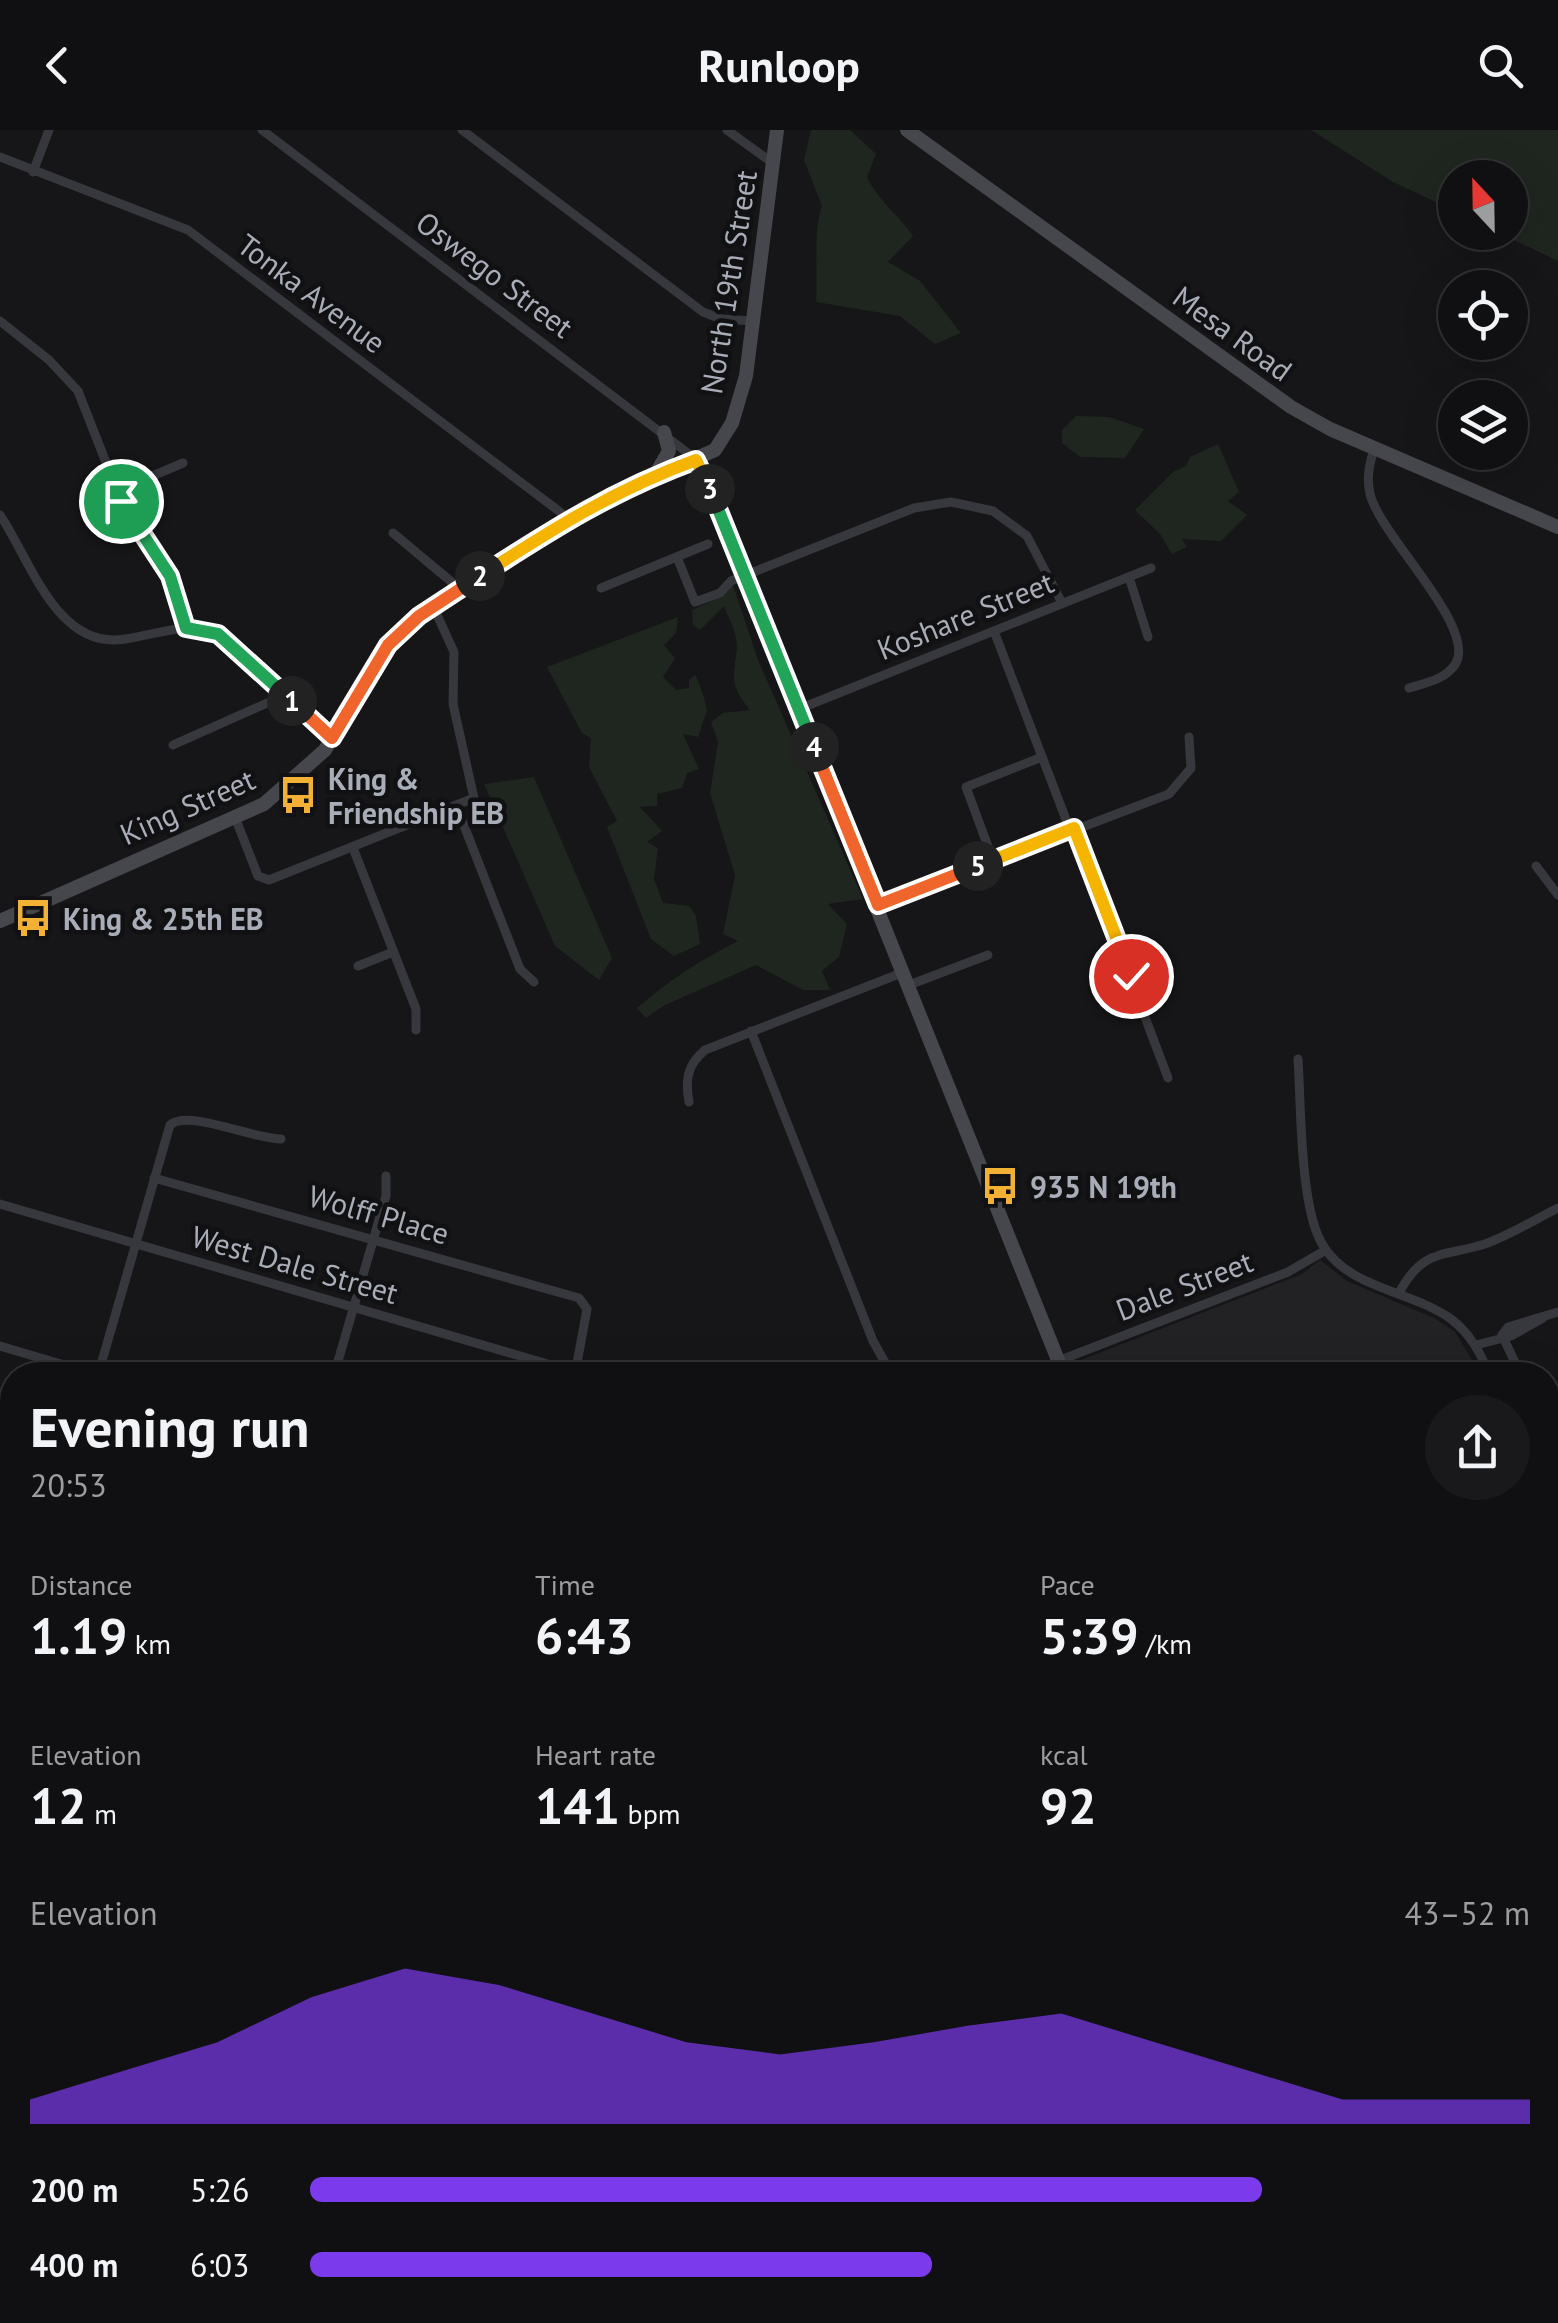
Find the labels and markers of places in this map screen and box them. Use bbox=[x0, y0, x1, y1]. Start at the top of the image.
pin bbox=[79, 459, 164, 544]
pin: 3 bbox=[685, 464, 735, 514]
pin: 2 bbox=[455, 551, 505, 601]
pin: 1 bbox=[267, 676, 317, 726]
pin: 4 bbox=[789, 722, 839, 772]
place label: King & Friendship EB bbox=[328, 759, 504, 832]
bus stop icon: King & Friendship EB bbox=[277, 774, 319, 816]
pin: 5 bbox=[953, 841, 1003, 891]
bus stop icon: King & 25th EB bbox=[12, 897, 54, 939]
place label: King & 25th EB bbox=[63, 899, 264, 938]
pin bbox=[1089, 934, 1174, 1019]
bus stop icon: 935 N 19th bbox=[979, 1165, 1021, 1207]
place label: 935 N 19th bbox=[1030, 1167, 1177, 1206]

